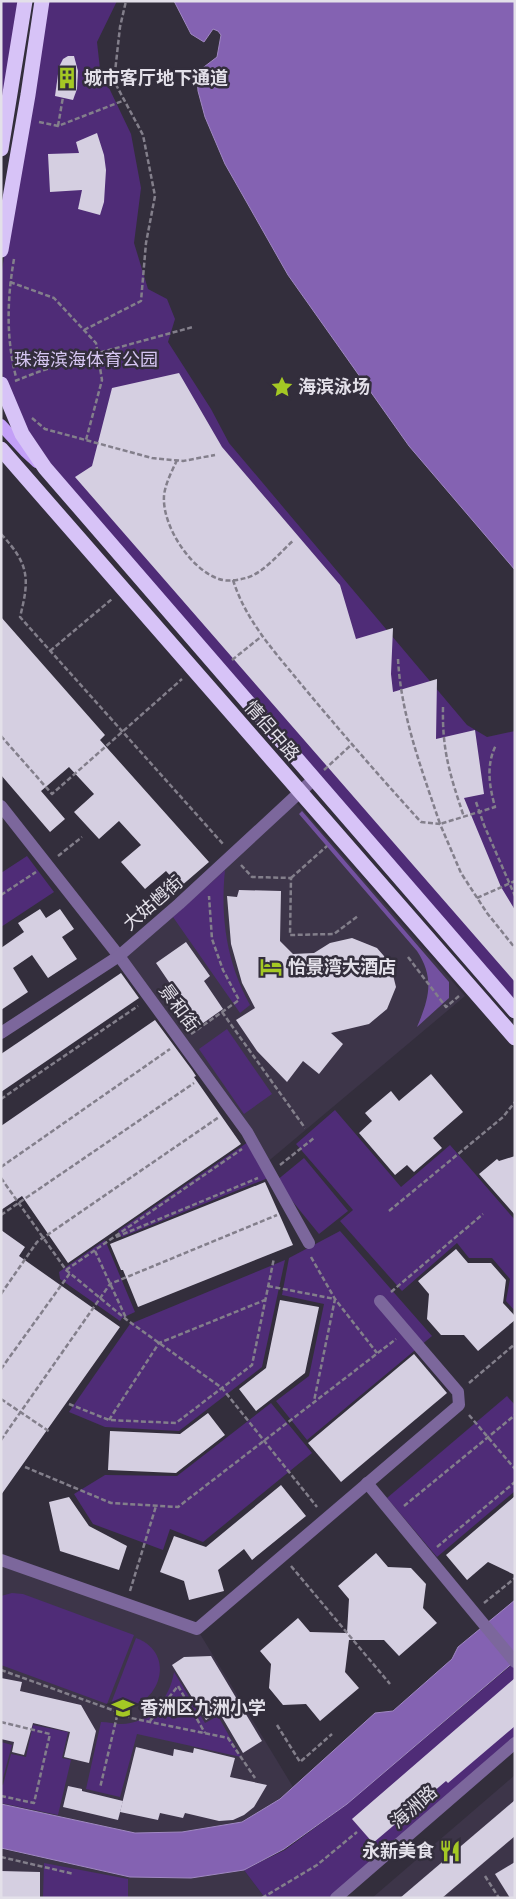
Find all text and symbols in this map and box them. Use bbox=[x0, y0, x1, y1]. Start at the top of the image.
building icon: 城市客厅地下通道 bbox=[54, 65, 80, 91]
place label: 城市客厅地下通道 bbox=[84, 66, 228, 89]
park label: 珠海滨海体育公园 bbox=[14, 348, 158, 371]
place icon: 海滨泳场 bbox=[269, 374, 295, 400]
place label: 海滨泳场 bbox=[298, 375, 370, 398]
street label: 情侣中路 bbox=[240, 696, 305, 765]
street label: 大姑乸街 bbox=[118, 870, 187, 935]
hotel icon: 怡景湾大酒店 bbox=[258, 954, 284, 980]
place label: 怡景湾大酒店 bbox=[288, 955, 396, 978]
street label: 景和街 bbox=[154, 979, 205, 1036]
school or university icon: 香洲区九洲小学 bbox=[110, 1695, 136, 1721]
place label: 香洲区九洲小学 bbox=[140, 1696, 266, 1719]
street label: 海洲路 bbox=[386, 1780, 442, 1833]
restaurant icon: 永新美食 bbox=[437, 1838, 463, 1864]
place label: 永新美食 bbox=[362, 1839, 434, 1862]

